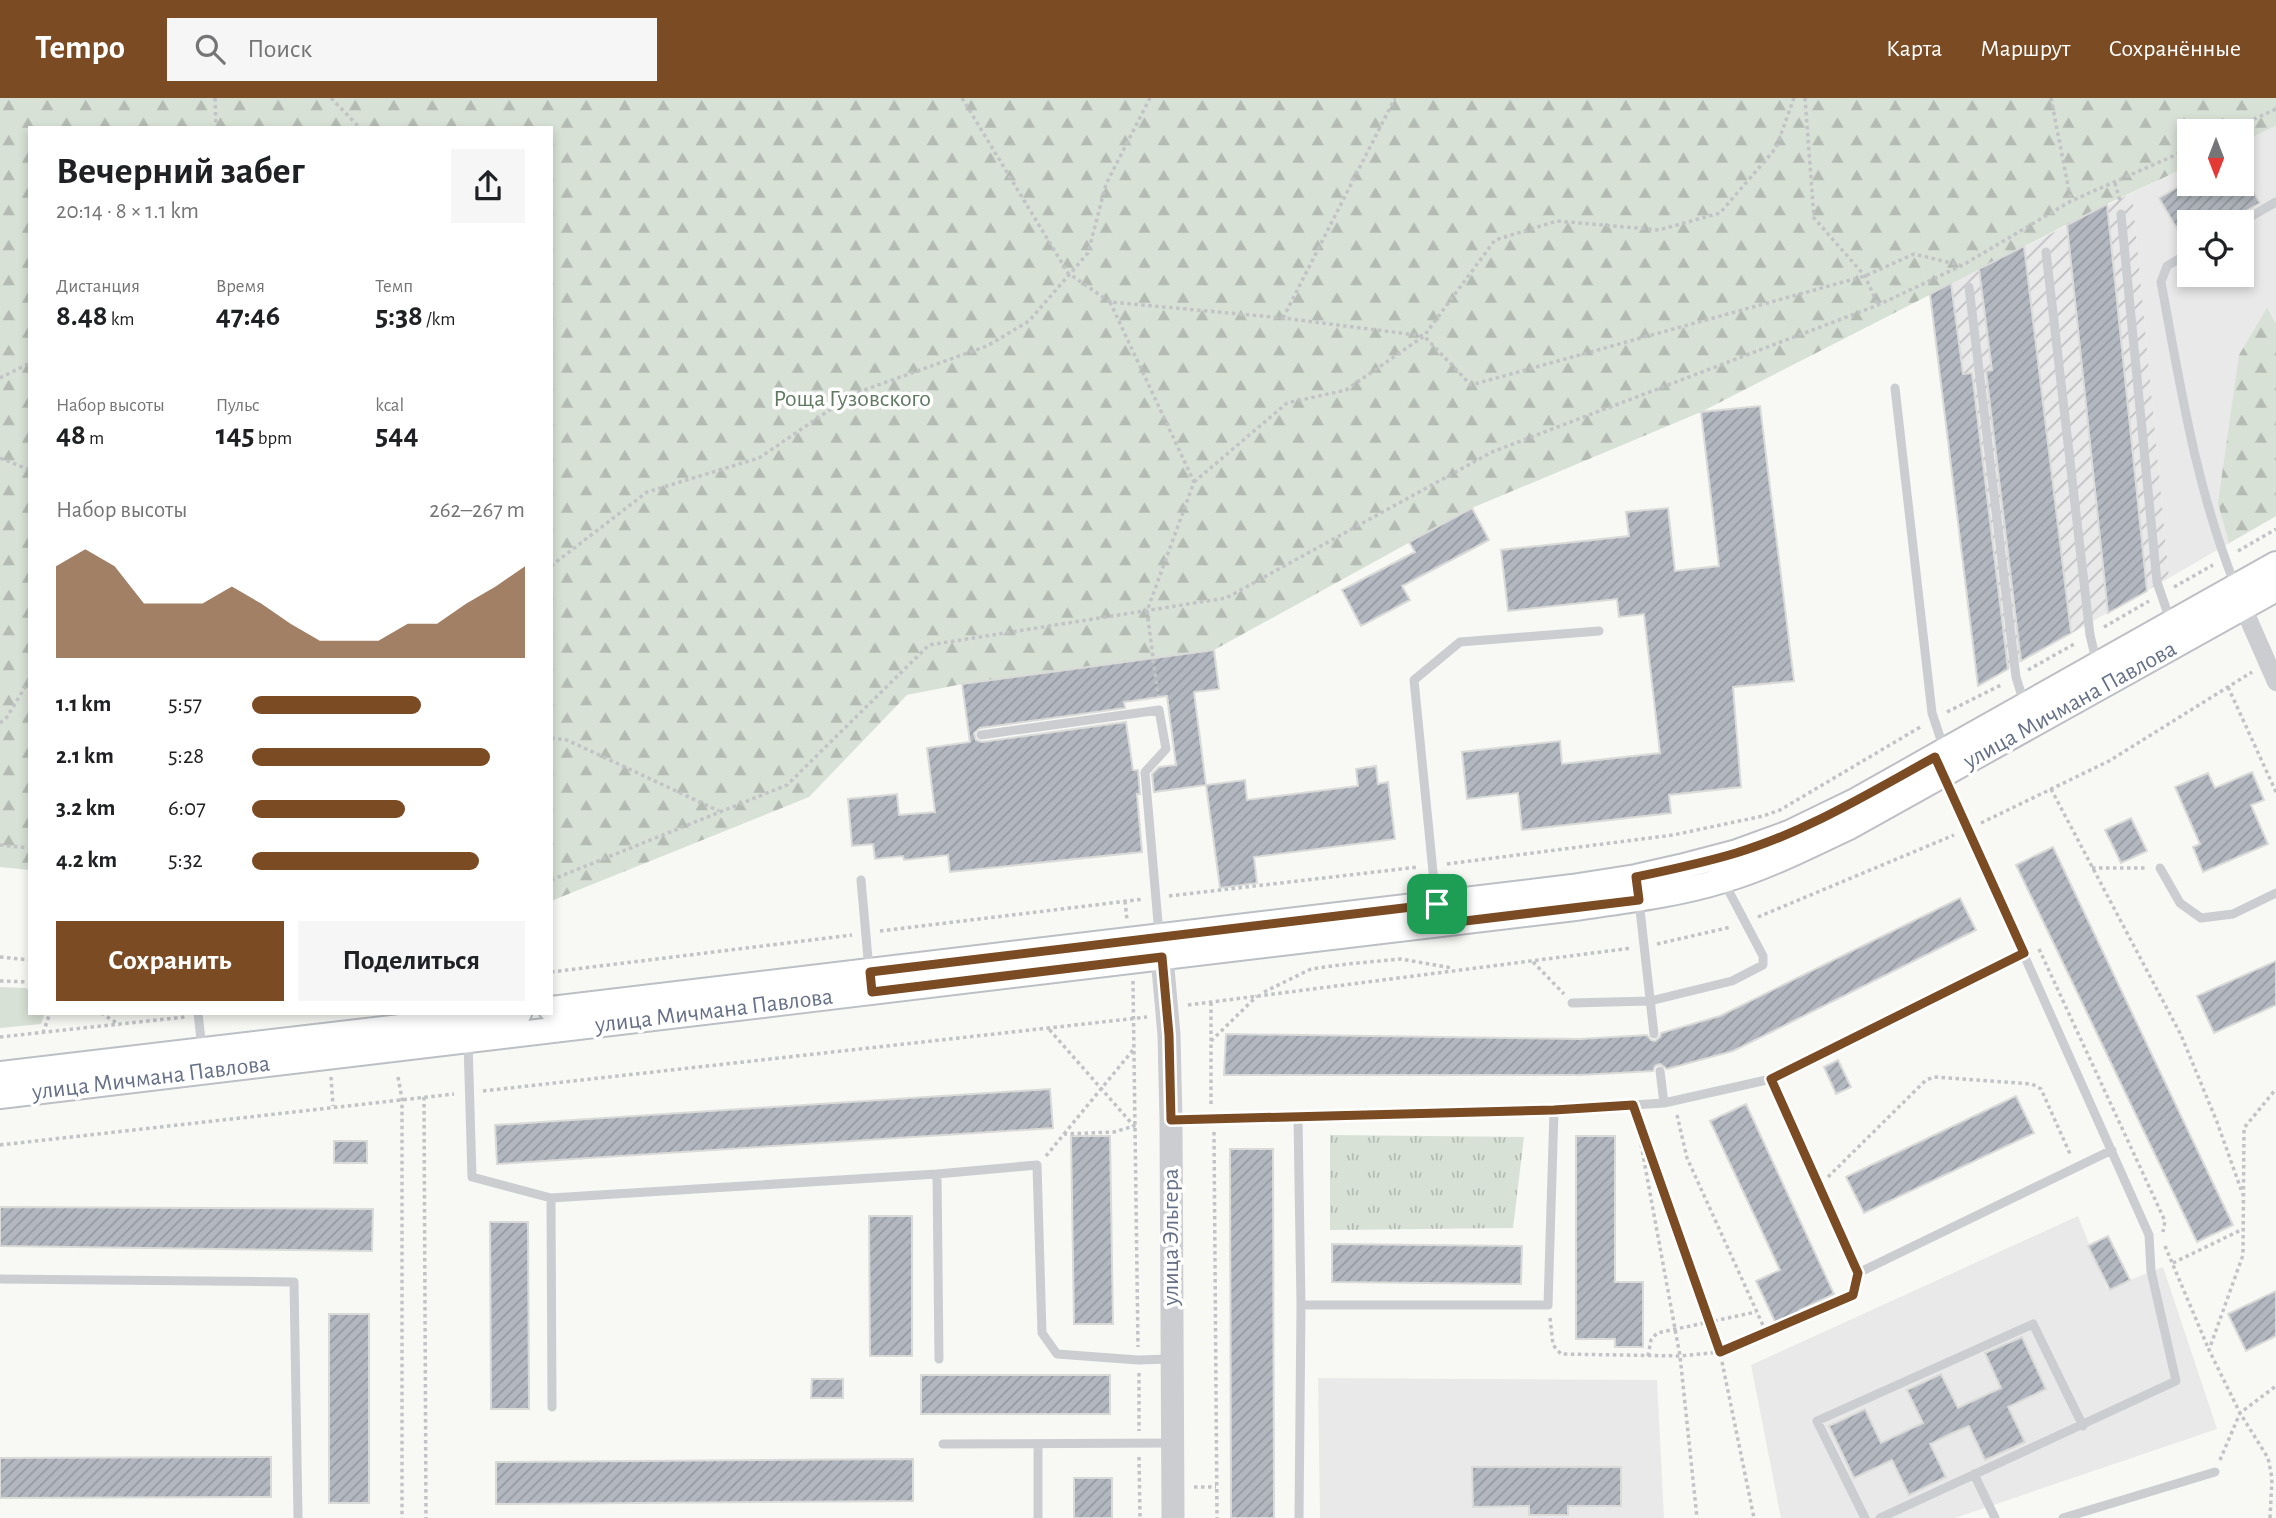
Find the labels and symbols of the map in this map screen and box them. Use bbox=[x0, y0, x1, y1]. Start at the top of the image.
north arrow bbox=[2177, 119, 2254, 196]
park label: Роща Гузовского bbox=[773, 387, 931, 411]
street label: улица Мичмана Павлова bbox=[1959, 636, 2181, 774]
pin bbox=[1407, 874, 1467, 934]
street label: улица Мичмана Павлова bbox=[593, 985, 834, 1038]
street label: улица Мичмана Павлова bbox=[30, 1052, 271, 1105]
street label: улица Эльгера bbox=[1159, 1168, 1183, 1307]

